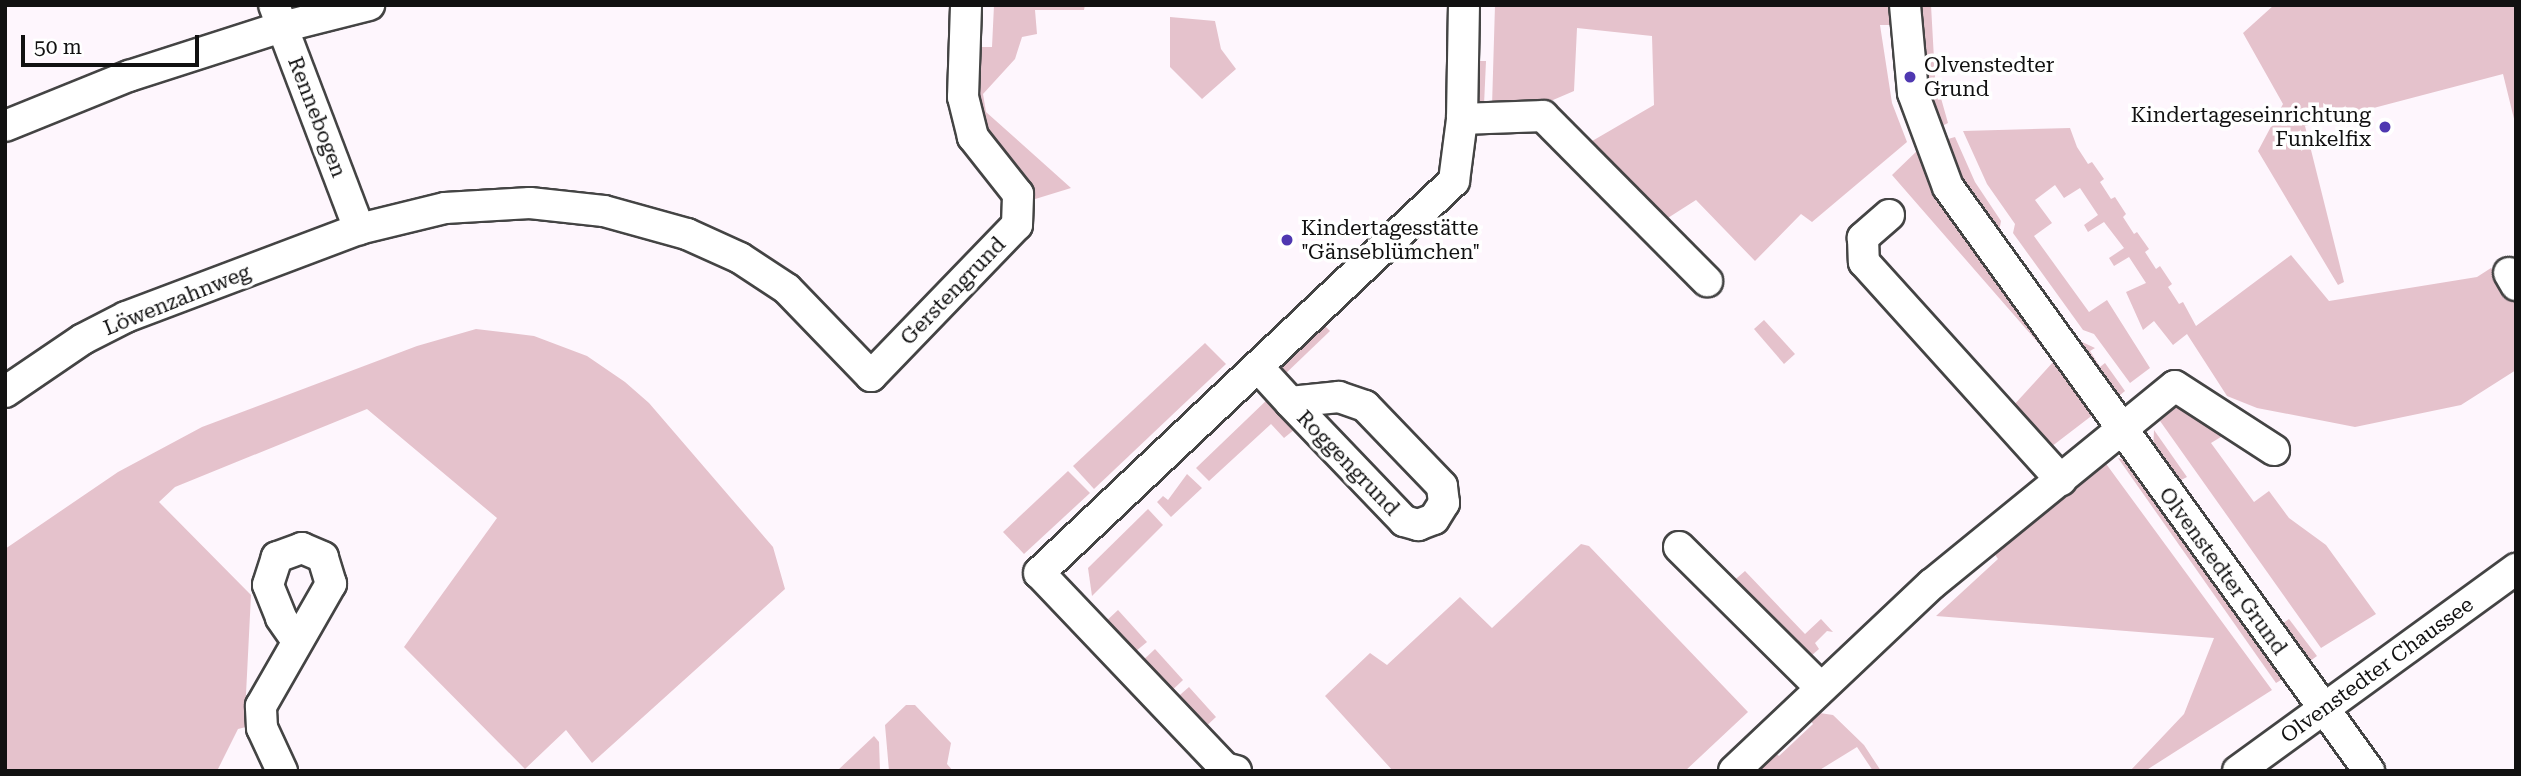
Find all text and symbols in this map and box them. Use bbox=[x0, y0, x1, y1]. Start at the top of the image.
scale bar bbox=[24, 21, 203, 65]
text: 50 m bbox=[34, 35, 82, 59]
place label: Olvenstedter Grund bbox=[1924, 52, 2054, 102]
street label: Rennebogen bbox=[282, 53, 352, 181]
marker: Olvenstedter Grund bbox=[1902, 69, 1918, 85]
place label: Kindertageseinrichtung Funkelfix bbox=[2131, 102, 2371, 152]
marker: Kindertageseinrichtung Funkelfix bbox=[2377, 119, 2393, 135]
place label: Kindertagesstätte "Gänseblümchen" bbox=[1301, 215, 1480, 265]
street label: Gerstengrund bbox=[895, 232, 1011, 350]
marker: Kindertagesstätte "Gänseblümchen" bbox=[1279, 232, 1295, 248]
street label: Löwenzahnweg bbox=[100, 259, 254, 341]
street label: Roggengrund bbox=[1292, 405, 1404, 521]
street label: Olvenstedter Grund bbox=[2154, 482, 2292, 660]
street label: Olvenstedter Chaussee bbox=[2276, 592, 2478, 748]

